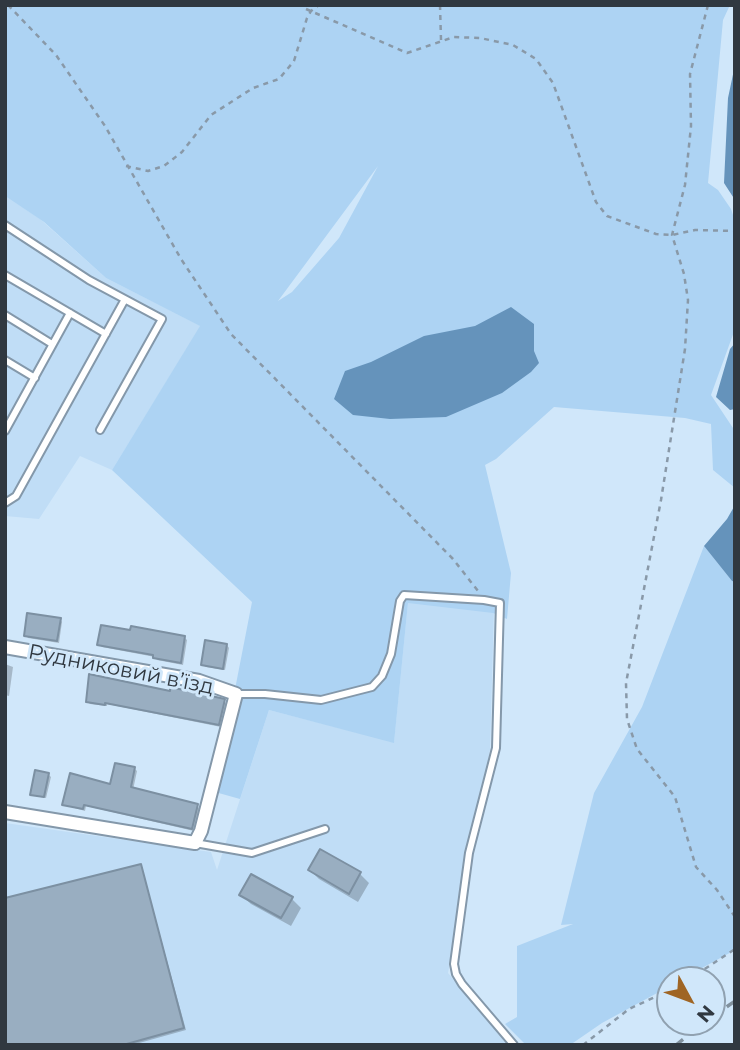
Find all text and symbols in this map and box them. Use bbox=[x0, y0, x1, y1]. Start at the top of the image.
street label: Рудниковий в’їзд bbox=[26, 640, 216, 700]
north arrow bbox=[656, 966, 726, 1036]
text: N bbox=[692, 1000, 719, 1027]

